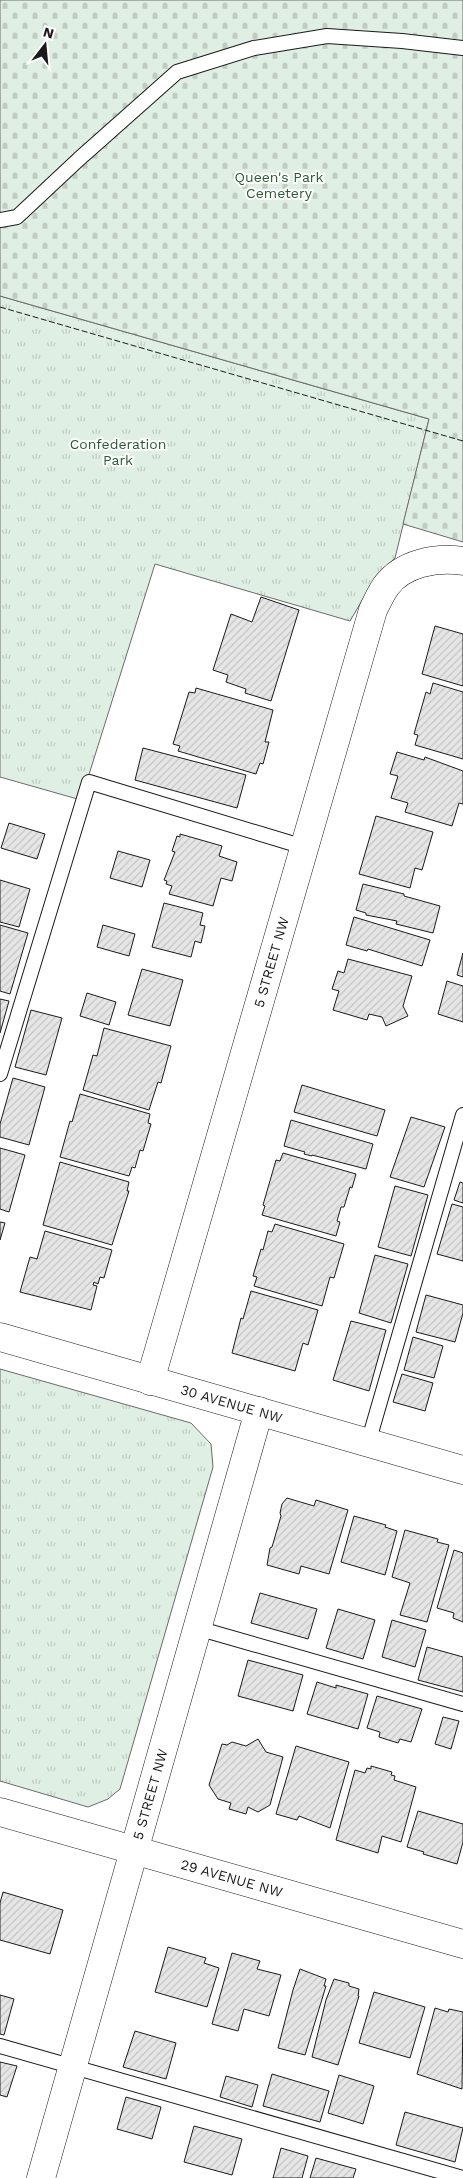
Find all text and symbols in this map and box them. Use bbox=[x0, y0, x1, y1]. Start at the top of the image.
north arrow bbox=[20, 20, 70, 70]
text: N bbox=[41, 23, 56, 42]
park label: Queen's Park Cemetery bbox=[235, 169, 324, 201]
park label: Confederation Park bbox=[70, 436, 166, 468]
street label: 5 STREET NW bbox=[250, 915, 292, 1009]
street label: 30 AVENUE NW bbox=[179, 1381, 284, 1426]
street label: 5 STREET NW bbox=[130, 1747, 171, 1841]
street label: 29 AVENUE NW bbox=[179, 1856, 285, 1900]

